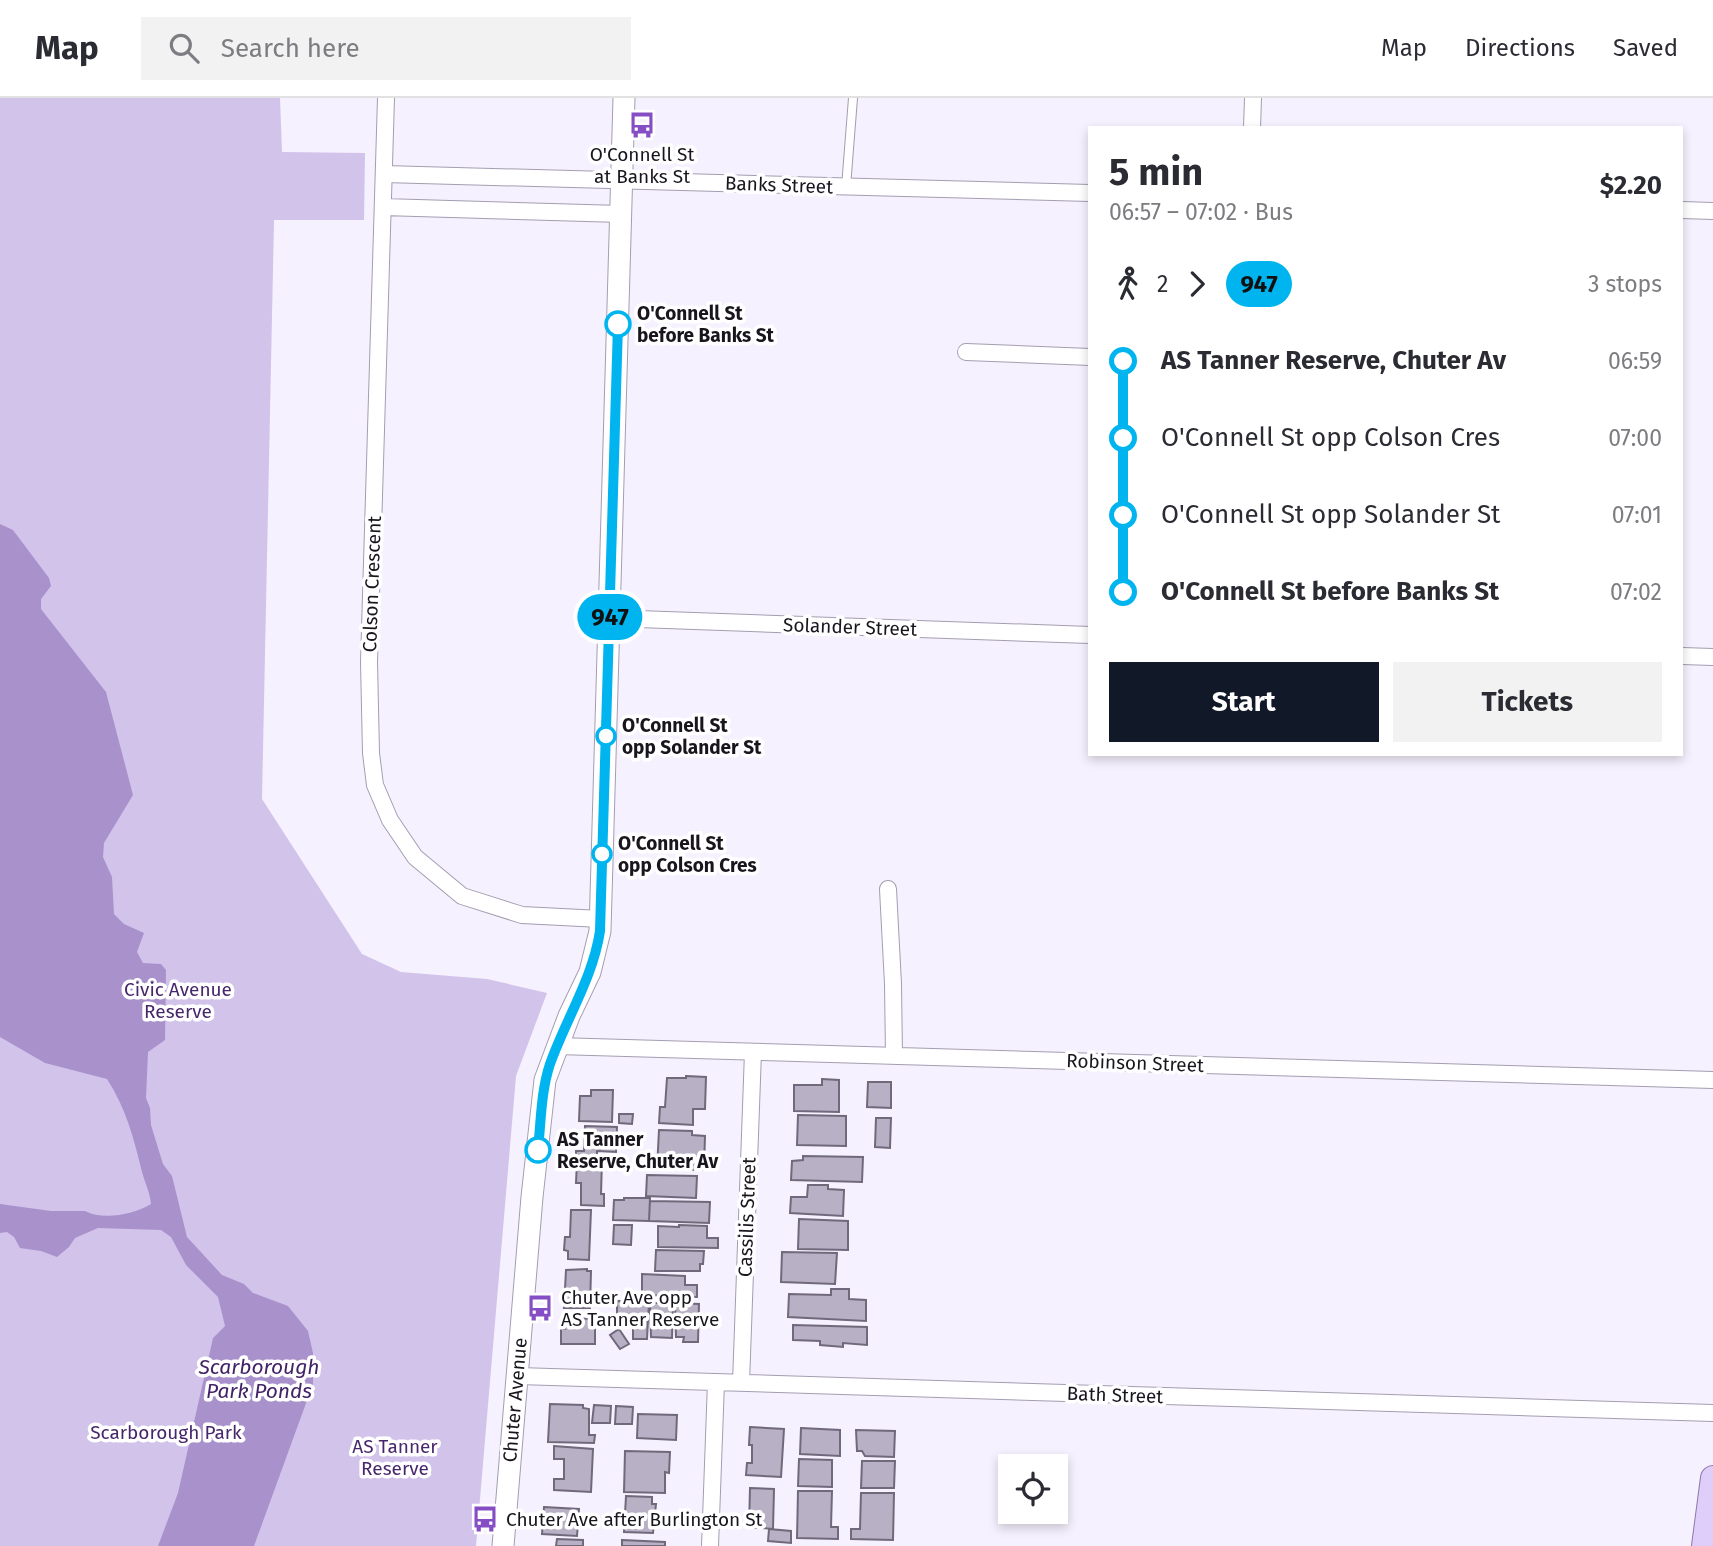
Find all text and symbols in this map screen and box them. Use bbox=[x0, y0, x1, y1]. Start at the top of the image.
search box bbox=[141, 17, 631, 80]
text: Map bbox=[35, 28, 99, 68]
icon: search bbox=[165, 29, 203, 67]
text: Search here bbox=[221, 33, 360, 64]
text: Map bbox=[1381, 34, 1427, 62]
text: Directions bbox=[1465, 34, 1575, 62]
text: Saved bbox=[1613, 34, 1678, 62]
bus stop icon: O'Connell St at Banks St bbox=[627, 110, 657, 140]
place label: O'Connell St at Banks St bbox=[590, 143, 694, 188]
text: 5 min bbox=[1109, 149, 1203, 195]
text: $2.20 bbox=[1600, 170, 1662, 201]
street label: Banks Street bbox=[725, 172, 834, 198]
text: 06:57 – 07:02 · Bus bbox=[1109, 198, 1293, 226]
icon: walk bbox=[1109, 265, 1147, 303]
icon: forward bbox=[1178, 265, 1216, 303]
text: 2 bbox=[1157, 270, 1168, 298]
text: 947 bbox=[1240, 270, 1278, 298]
text: 3 stops bbox=[1588, 270, 1662, 298]
place label: O'Connell St before Banks St bbox=[637, 302, 775, 347]
marker: O'Connell St before Banks St bbox=[605, 311, 631, 337]
text: AS Tanner Reserve, Chuter Av bbox=[1161, 345, 1506, 376]
text: 06:59 bbox=[1608, 347, 1662, 375]
text: O'Connell St opp Colson Cres bbox=[1161, 422, 1500, 453]
text: 07:00 bbox=[1608, 424, 1662, 452]
text: O'Connell St opp Solander St bbox=[1161, 499, 1501, 530]
text: 07:01 bbox=[1612, 501, 1662, 529]
street label: Colson Crescent bbox=[358, 515, 386, 653]
text: O'Connell St before Banks St bbox=[1161, 576, 1499, 607]
text: 07:02 bbox=[1610, 578, 1662, 606]
line badge: 947 bbox=[570, 594, 650, 640]
text: 947 bbox=[591, 603, 629, 631]
street label: Solander Street bbox=[783, 613, 918, 641]
button: Start bbox=[1109, 662, 1379, 742]
button: Tickets bbox=[1393, 662, 1662, 742]
place label: O'Connell St opp Solander St bbox=[622, 714, 762, 759]
marker: O'Connell St opp Solander St bbox=[596, 726, 616, 746]
place label: O'Connell St opp Colson Cres bbox=[618, 832, 757, 877]
marker: O'Connell St opp Colson Cres bbox=[592, 844, 612, 864]
park label: Civic Avenue Reserve bbox=[124, 978, 232, 1023]
street label: Robinson Street bbox=[1066, 1049, 1204, 1077]
place label: AS Tanner Reserve, Chuter Av bbox=[556, 1128, 719, 1173]
marker: AS Tanner Reserve, Chuter Av bbox=[525, 1137, 551, 1163]
street label: Cassilis Street bbox=[733, 1157, 761, 1277]
place label: Chuter Ave opp AS Tanner Reserve bbox=[561, 1286, 719, 1331]
bus stop icon: Chuter Ave opp AS Tanner Reserve bbox=[525, 1293, 555, 1323]
street label: Chuter Avenue bbox=[498, 1337, 532, 1463]
water label: Scarborough Park Ponds bbox=[197, 1354, 320, 1404]
street label: Bath Street bbox=[1066, 1382, 1164, 1408]
park label: Scarborough Park bbox=[90, 1421, 242, 1444]
park label: AS Tanner Reserve bbox=[352, 1435, 438, 1480]
map controls bbox=[998, 1454, 1068, 1524]
button: locate bbox=[998, 1454, 1068, 1524]
bus stop icon: Chuter Ave after Burlington St bbox=[470, 1504, 500, 1534]
place label: Chuter Ave after Burlington St bbox=[506, 1508, 763, 1531]

